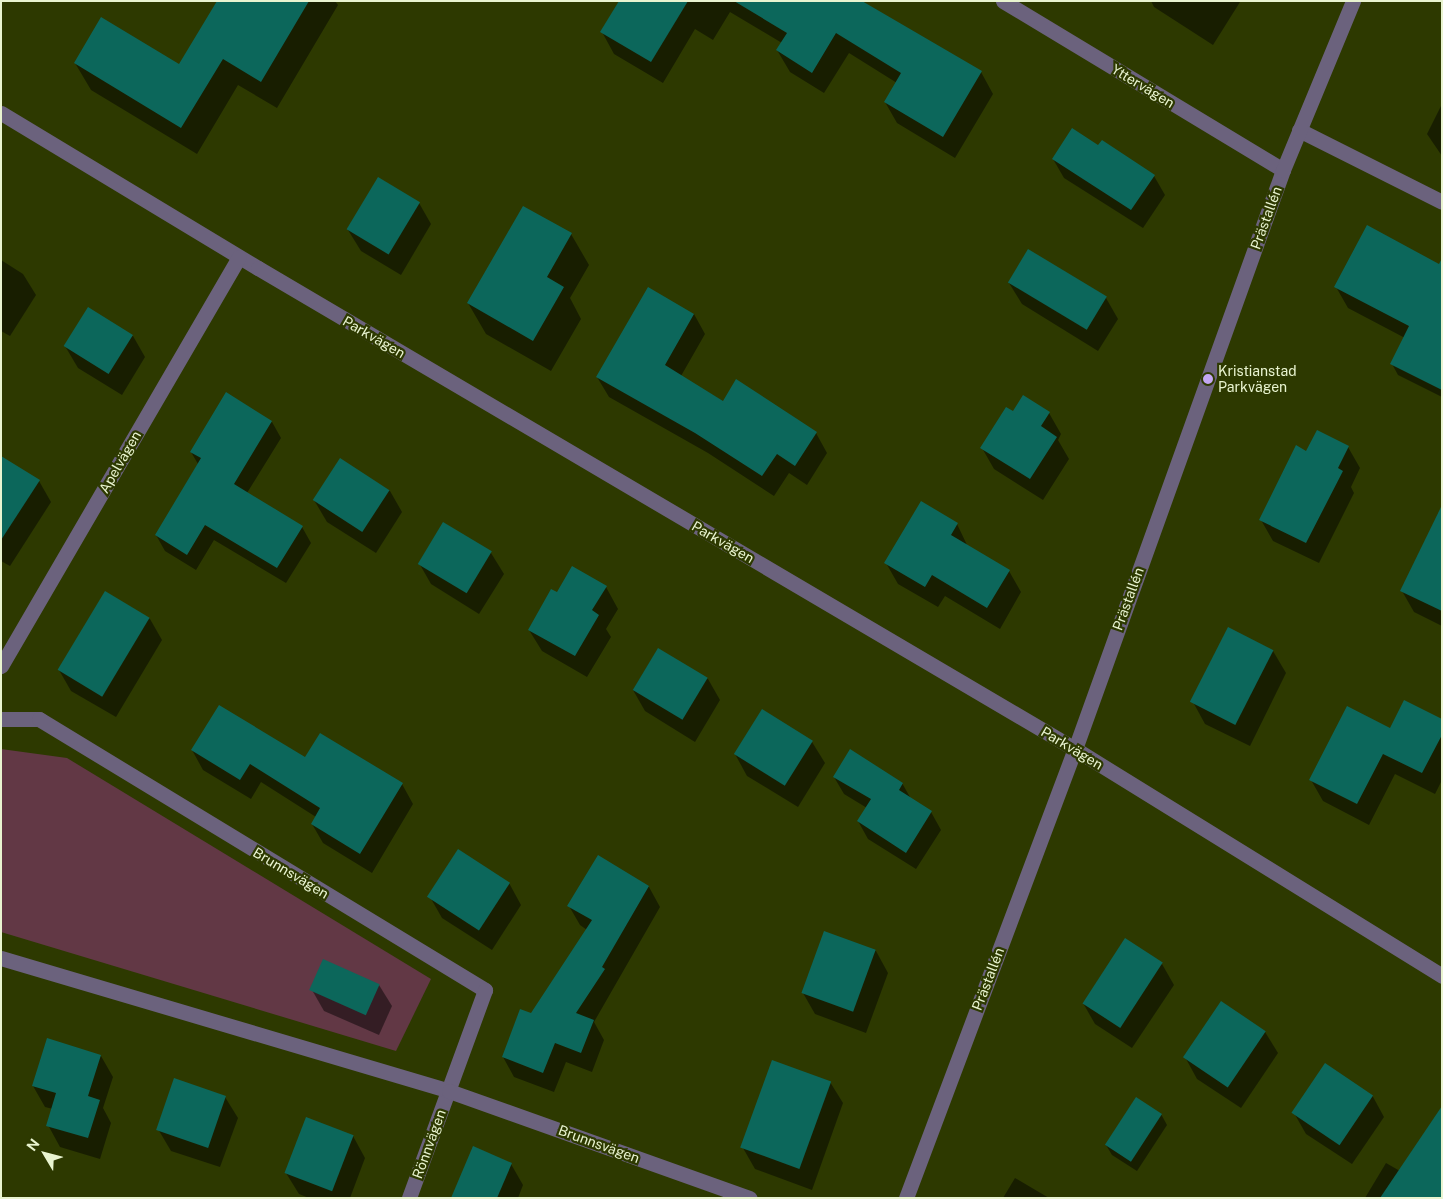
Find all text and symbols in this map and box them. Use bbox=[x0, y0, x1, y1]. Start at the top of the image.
street label: Yttervägen bbox=[1108, 61, 1178, 111]
street label: Prästallén bbox=[1247, 184, 1285, 252]
street label: Parkvägen bbox=[340, 312, 408, 362]
place label: Kristianstad Parkvägen bbox=[1218, 363, 1296, 396]
marker: Kristianstad Parkvägen bbox=[1202, 373, 1214, 385]
street label: Apelvägen bbox=[95, 428, 145, 496]
street label: Parkvägen bbox=[689, 517, 757, 567]
street label: Prästallén bbox=[1109, 565, 1147, 633]
street label: Parkvägen bbox=[1038, 723, 1106, 773]
street label: Brunnsvägen bbox=[250, 844, 332, 902]
street label: Prästallén bbox=[968, 945, 1008, 1013]
street label: Rönnvägen bbox=[409, 1107, 449, 1181]
street label: Brunnsvägen bbox=[556, 1122, 642, 1166]
north arrow bbox=[20, 1129, 70, 1179]
text: N bbox=[23, 1136, 43, 1154]

